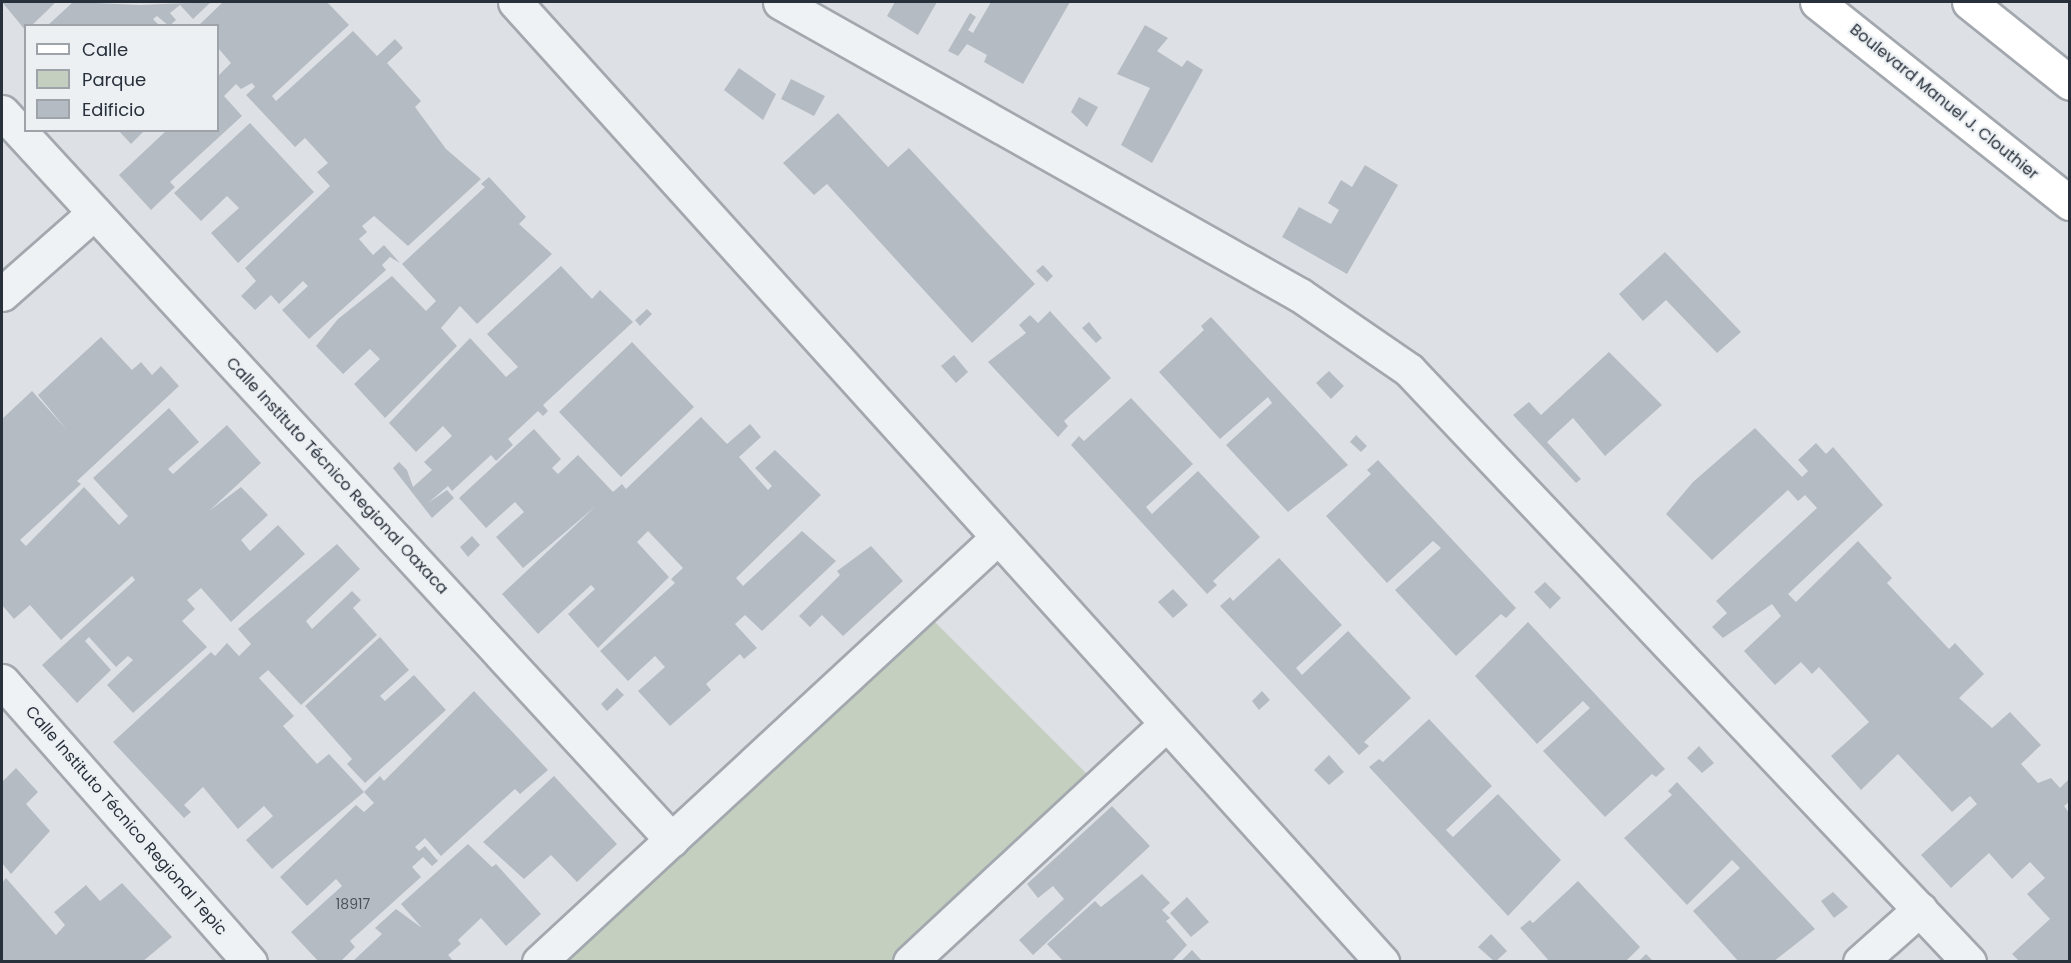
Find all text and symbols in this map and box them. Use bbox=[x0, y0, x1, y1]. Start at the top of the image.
street label: Boulevard Manuel J. Clouthier bbox=[1846, 20, 2042, 184]
legend bbox=[24, 24, 219, 132]
text: Calle bbox=[82, 37, 128, 62]
text: Parque bbox=[82, 67, 146, 92]
text: Edificio bbox=[82, 97, 145, 122]
street label: Calle Instituto Técnico Regional Oaxaca bbox=[222, 354, 452, 598]
street label: Calle Instituto Técnico Regional Tepic bbox=[21, 702, 231, 940]
house number: 18917 bbox=[336, 896, 370, 912]

